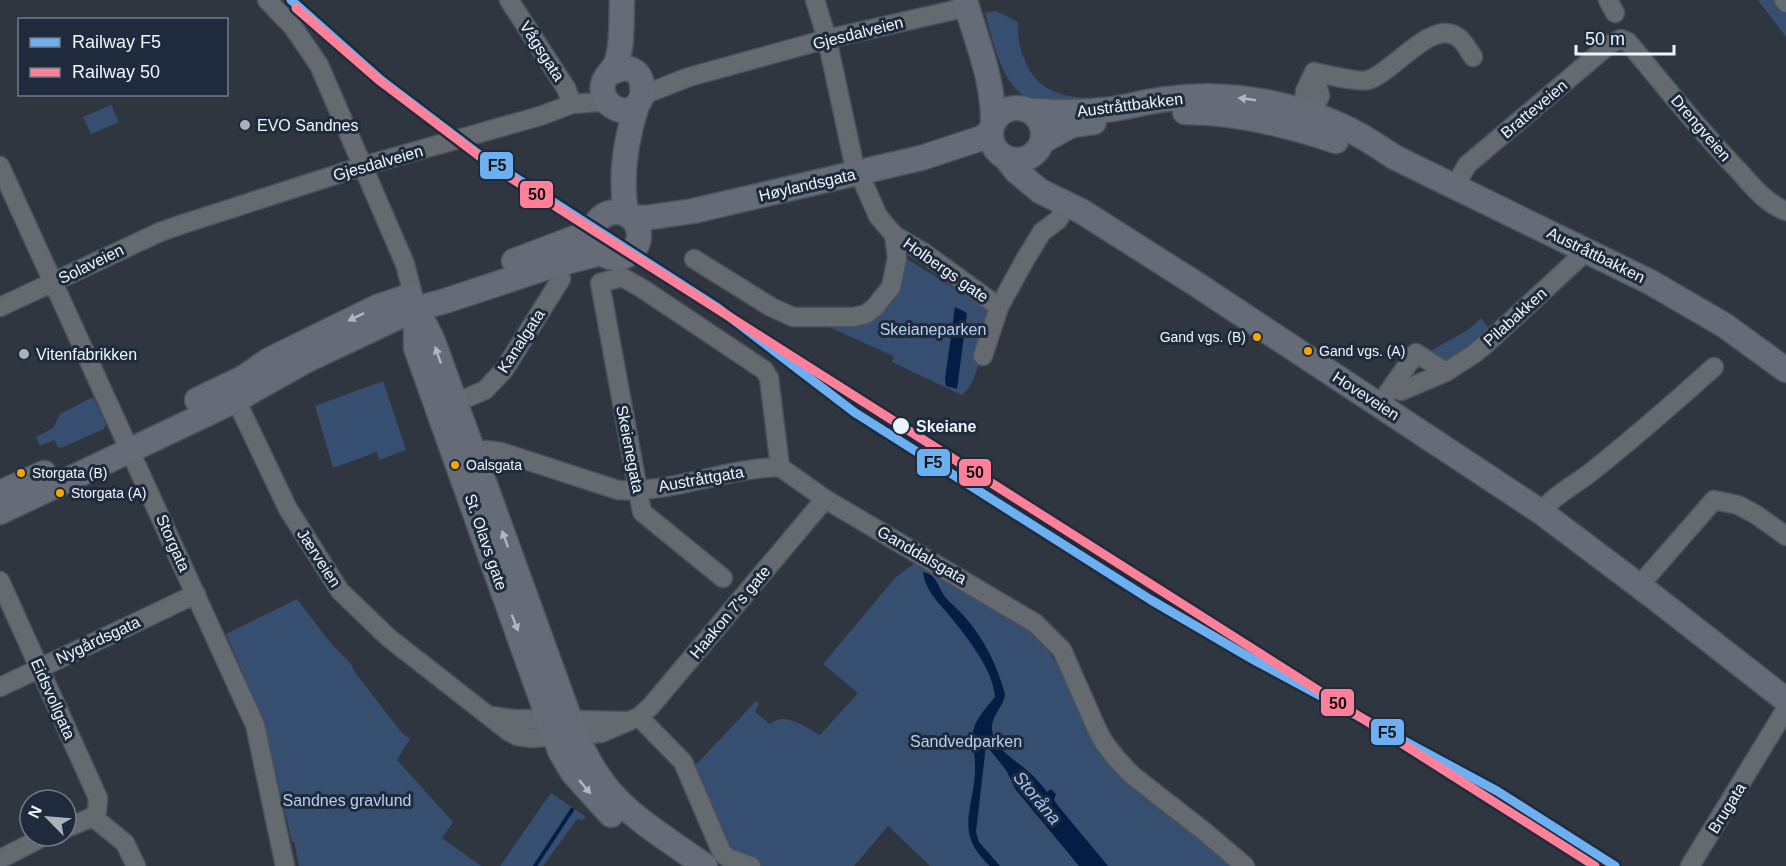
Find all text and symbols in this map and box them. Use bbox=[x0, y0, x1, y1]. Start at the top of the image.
street label: Gjesdalveien bbox=[811, 14, 905, 52]
legend bbox=[18, 18, 228, 96]
street label: Vågsgata bbox=[516, 18, 568, 84]
scale bar bbox=[1576, 18, 1674, 56]
text: 50 m bbox=[1585, 29, 1625, 49]
text: Railway F5 bbox=[72, 32, 161, 52]
text: Railway 50 bbox=[72, 62, 160, 82]
street label: Bratteveien bbox=[1498, 76, 1570, 142]
street label: Austråttbakken bbox=[1076, 90, 1184, 120]
street label: Drengveien bbox=[1668, 92, 1734, 164]
one-way arrow bbox=[1237, 95, 1256, 104]
place label: EVO Sandnes bbox=[257, 117, 358, 134]
marker: EVO Sandnes bbox=[238, 118, 252, 132]
street label: Gjesdalveien bbox=[331, 142, 425, 184]
line badge: F5 bbox=[479, 151, 514, 180]
text: F5 bbox=[488, 157, 506, 174]
street label: Høylandsgata bbox=[757, 166, 857, 204]
line badge: 50 bbox=[519, 180, 554, 209]
text: 50 bbox=[528, 186, 546, 203]
street label: Austråttbakken bbox=[1544, 224, 1648, 286]
street label: Holbergs gate bbox=[900, 234, 992, 306]
street label: Solaveien bbox=[56, 241, 126, 287]
street label: Pilabakken bbox=[1480, 284, 1550, 350]
street label: Kanalgata bbox=[494, 306, 548, 376]
one-way arrow bbox=[347, 313, 364, 322]
park label: Skeianeparken bbox=[880, 321, 986, 338]
place label: Gand vgs. (B) bbox=[1160, 329, 1246, 345]
marker: Gand vgs. (B) bbox=[1251, 331, 1263, 343]
place label: Gand vgs. (A) bbox=[1319, 343, 1405, 359]
marker: Gand vgs. (A) bbox=[1302, 345, 1314, 357]
place label: Vitenfabrikken bbox=[36, 346, 137, 363]
one-way arrow bbox=[432, 346, 442, 364]
marker: Vitenfabrikken bbox=[17, 347, 31, 361]
street label: Hoveveien bbox=[1330, 368, 1402, 424]
street label: Skeienegata bbox=[613, 404, 647, 494]
marker: Skeiane bbox=[891, 416, 911, 436]
place label: Skeiane bbox=[916, 418, 977, 435]
line badge: F5 bbox=[916, 448, 951, 477]
text: F5 bbox=[924, 454, 942, 471]
place label: Oalsgata bbox=[466, 457, 522, 473]
line badge: 50 bbox=[958, 458, 992, 487]
marker: Oalsgata bbox=[449, 459, 461, 471]
street label: Austråttgata bbox=[657, 463, 745, 495]
text: 50 bbox=[966, 464, 984, 481]
place label: Storgata (B) bbox=[32, 465, 107, 481]
marker: Storgata (B) bbox=[15, 467, 27, 479]
place label: Storgata (A) bbox=[71, 485, 146, 501]
marker: Storgata (A) bbox=[54, 487, 66, 499]
street label: St. Olavs gate bbox=[462, 492, 510, 592]
street label: Storgata bbox=[153, 512, 193, 574]
street label: Ganddalsgata bbox=[875, 523, 969, 587]
street label: Jærveien bbox=[294, 526, 344, 590]
one-way arrow bbox=[499, 530, 509, 548]
street label: Haakon 7's gate bbox=[686, 562, 774, 662]
street label: Nygårdsgata bbox=[53, 613, 143, 667]
one-way arrow bbox=[511, 615, 521, 633]
street label: Eidsvollgata bbox=[28, 656, 78, 742]
line badge: 50 bbox=[1320, 688, 1355, 717]
text: 50 bbox=[1329, 695, 1347, 712]
line badge: F5 bbox=[1370, 718, 1405, 746]
text: F5 bbox=[1378, 724, 1396, 741]
park label: Sandvedparken bbox=[910, 733, 1022, 750]
water label: Storåna bbox=[1009, 767, 1065, 829]
one-way arrow bbox=[579, 779, 592, 795]
street label: Brugata bbox=[1705, 780, 1749, 836]
north arrow bbox=[18, 788, 78, 848]
park label: Sandnes gravlund bbox=[283, 792, 411, 809]
text: N bbox=[25, 803, 45, 821]

